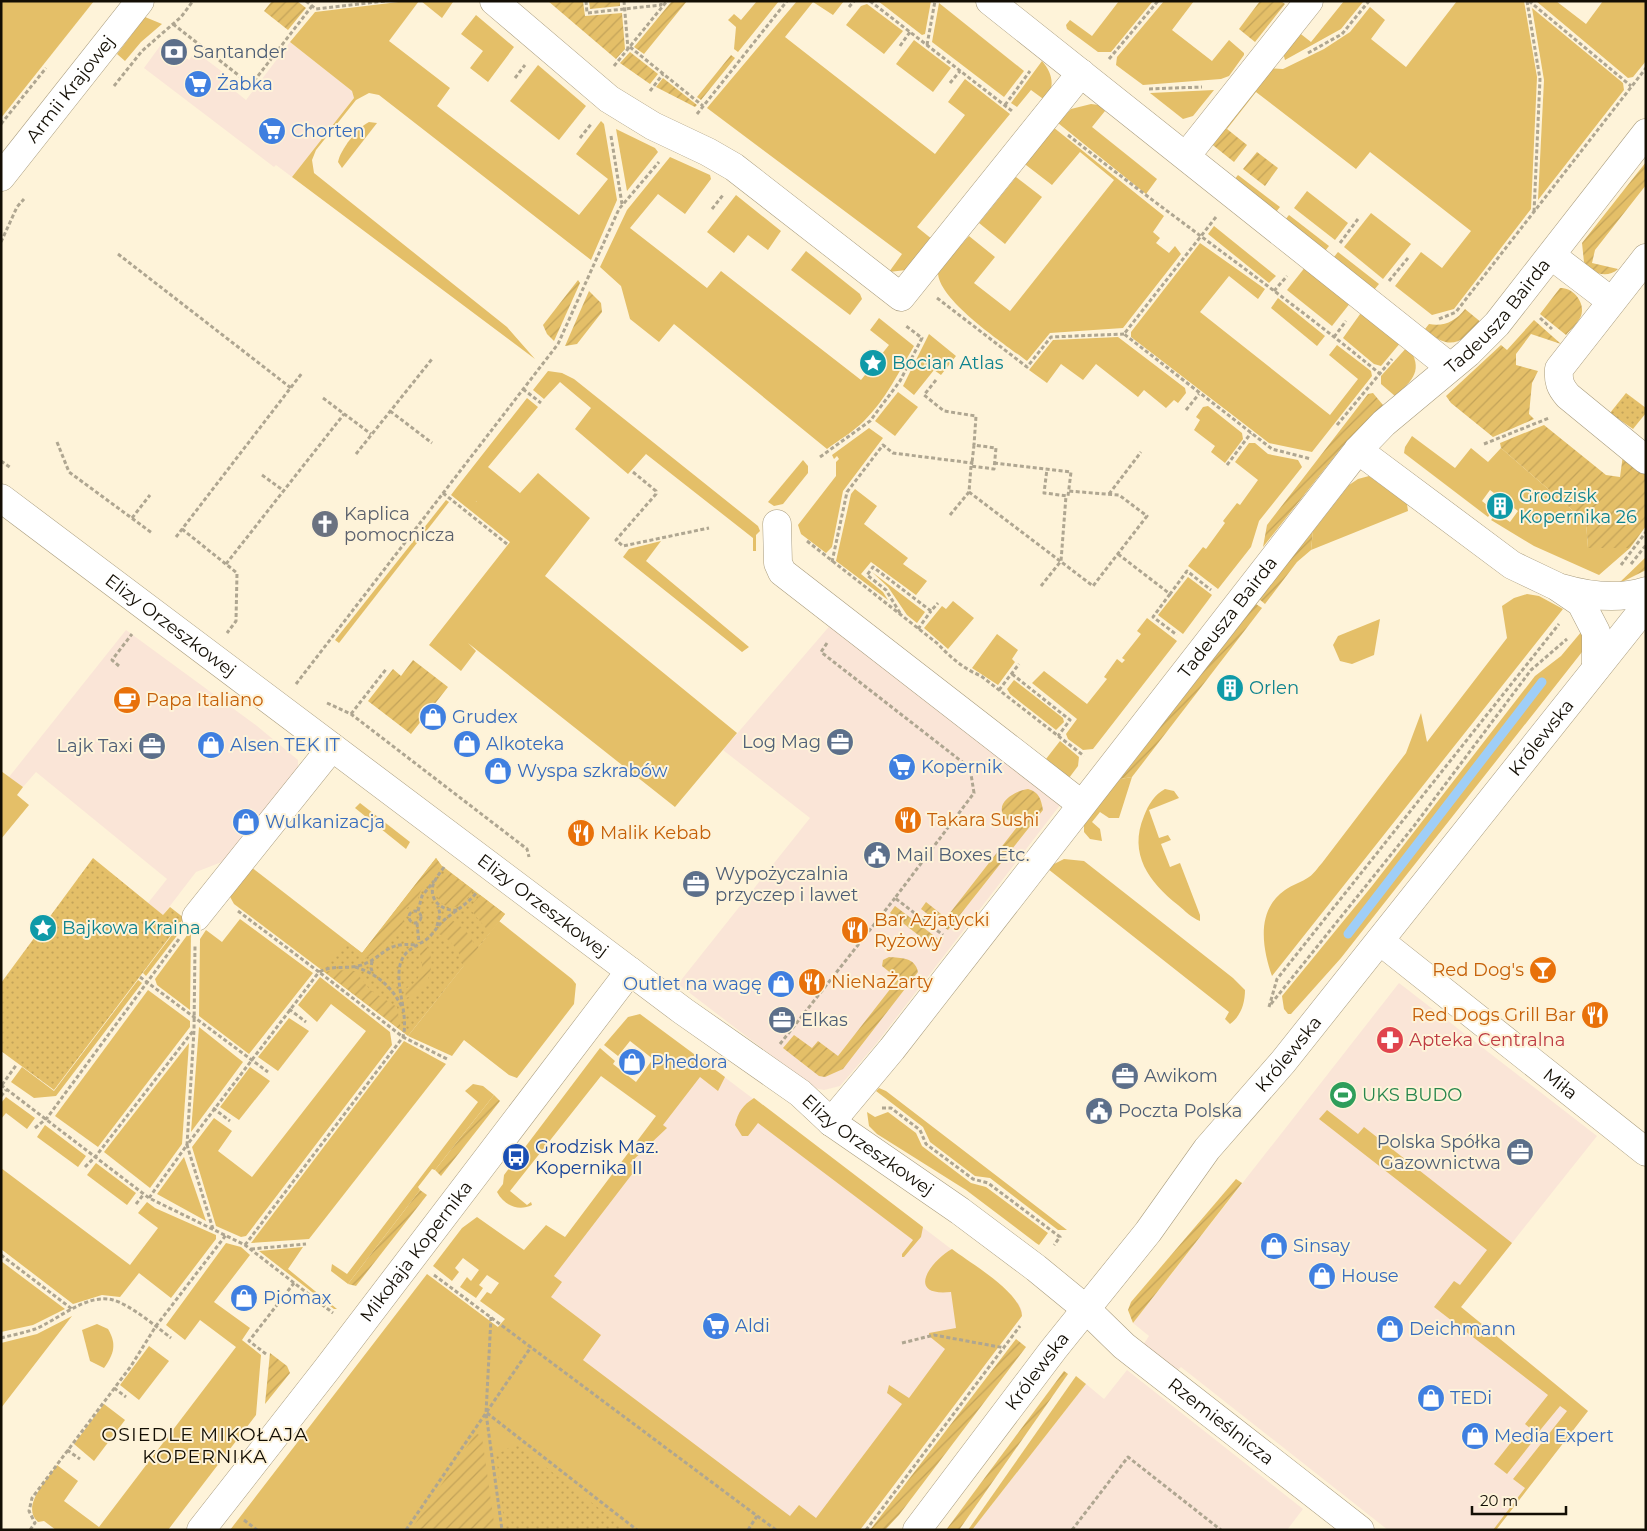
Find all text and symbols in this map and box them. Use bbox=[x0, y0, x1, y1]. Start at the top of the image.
street label: Armii Krajowej bbox=[21, 31, 119, 147]
bank icon: Santander bbox=[159, 37, 189, 67]
place label: Santander bbox=[193, 41, 287, 63]
supermarket icon: Żabka bbox=[183, 69, 213, 99]
place label: Żabka bbox=[217, 73, 273, 95]
supermarket icon: Chorten bbox=[257, 116, 287, 146]
place label: Chorten bbox=[291, 120, 365, 142]
street label: Tadeusza Bairda bbox=[1440, 254, 1555, 379]
place icon: Bocian Atlas bbox=[858, 348, 888, 378]
place label: Bocian Atlas bbox=[892, 352, 1004, 374]
place label: Grodzisk Kopernika 26 bbox=[1519, 485, 1637, 528]
building icon: Grodzisk Kopernika 26 bbox=[1485, 491, 1515, 521]
place label: Kaplica pomocnicza bbox=[344, 503, 455, 546]
church icon: Kaplica pomocnicza bbox=[310, 509, 340, 539]
street label: Tadeusza Bairda bbox=[1174, 552, 1282, 682]
street label: Elizy Orzeszkowej bbox=[101, 569, 240, 682]
building icon: Orlen bbox=[1215, 673, 1245, 703]
place label: Orlen bbox=[1249, 677, 1299, 699]
cafe icon: Papa Italiano bbox=[112, 685, 142, 715]
place label: Papa Italiano bbox=[146, 689, 264, 711]
street label: Królewska bbox=[1504, 695, 1579, 781]
shop icon: Grudex bbox=[418, 702, 448, 732]
place label: Grudex bbox=[452, 706, 518, 728]
office icon: Log Mag bbox=[825, 727, 855, 757]
shop icon: Alkoteka bbox=[452, 729, 482, 759]
shop icon: Alsen TEK IT bbox=[196, 730, 226, 760]
office icon: Lajk Taxi bbox=[137, 731, 167, 761]
place label: Log Mag bbox=[742, 731, 821, 753]
place label: Alkoteka bbox=[486, 733, 564, 755]
place label: Alsen TEK IT bbox=[230, 734, 341, 756]
place label: Lajk Taxi bbox=[56, 735, 133, 757]
supermarket icon: Kopernik bbox=[887, 752, 917, 782]
shop icon: Wyspa szkrabów bbox=[483, 756, 513, 786]
place label: Kopernik bbox=[921, 756, 1003, 778]
place label: Wyspa szkrabów bbox=[517, 760, 668, 782]
restaurant icon: Takara Sushi bbox=[893, 805, 923, 835]
shop icon: Wulkanizacja bbox=[231, 807, 261, 837]
place label: Takara Sushi bbox=[927, 809, 1039, 831]
place label: Wulkanizacja bbox=[265, 811, 385, 833]
restaurant icon: Malik Kebab bbox=[566, 818, 596, 848]
place label: Malik Kebab bbox=[600, 822, 711, 844]
public building icon: Mail Boxes Etc. bbox=[862, 840, 892, 870]
place label: Mail Boxes Etc. bbox=[896, 844, 1030, 866]
street label: Elizy Orzeszkowej bbox=[473, 849, 613, 962]
place label: Wypożyczalnia przyczep i lawet bbox=[715, 863, 858, 906]
office icon: Wypożyczalnia przyczep i lawet bbox=[681, 869, 711, 899]
place label: Bar Azjatycki Ryżowy bbox=[874, 909, 990, 952]
place icon: Bajkowa Kraina bbox=[28, 913, 58, 943]
restaurant icon: Bar Azjatycki Ryżowy bbox=[840, 915, 870, 945]
place label: Bajkowa Kraina bbox=[62, 917, 201, 939]
bar icon: Red Dog's bbox=[1528, 955, 1558, 985]
place label: Red Dog's bbox=[1432, 959, 1524, 981]
restaurant icon: NieNaŻarty bbox=[797, 967, 827, 997]
shop icon: Outlet na wagę bbox=[766, 969, 796, 999]
place label: NieNaŻarty bbox=[831, 971, 933, 993]
place label: Outlet na wagę bbox=[623, 973, 762, 995]
restaurant icon: Red Dogs Grill Bar bbox=[1580, 1000, 1610, 1030]
place label: Red Dogs Grill Bar bbox=[1412, 1004, 1576, 1026]
office icon: Elkas bbox=[767, 1005, 797, 1035]
place label: Elkas bbox=[801, 1009, 848, 1031]
street label: Królewska bbox=[1251, 1012, 1326, 1097]
pharmacy icon: Apteka Centralna bbox=[1375, 1025, 1405, 1055]
place label: Apteka Centralna bbox=[1409, 1029, 1565, 1051]
shop icon: Phedora bbox=[617, 1047, 647, 1077]
place label: Phedora bbox=[651, 1051, 728, 1073]
office icon: Awikom bbox=[1110, 1061, 1140, 1091]
street label: Miła bbox=[1539, 1064, 1582, 1104]
place label: Awikom bbox=[1144, 1065, 1218, 1087]
sports icon: UKS BUDO bbox=[1328, 1080, 1358, 1110]
place label: UKS BUDO bbox=[1362, 1084, 1462, 1106]
street label: Elizy Orzeszkowej bbox=[797, 1090, 938, 1201]
public building icon: Poczta Polska bbox=[1084, 1096, 1114, 1126]
place label: Poczta Polska bbox=[1118, 1100, 1242, 1122]
place label: Polska Spółka Gazownictwa bbox=[1377, 1131, 1501, 1174]
place label: Grodzisk Maz. Kopernika II bbox=[535, 1136, 659, 1179]
office icon: Polska Spółka Gazownictwa bbox=[1505, 1137, 1535, 1167]
bus stop icon: Grodzisk Maz. Kopernika II bbox=[501, 1142, 531, 1172]
street label: Mikołaja Kopernika bbox=[356, 1177, 477, 1327]
shop icon: Sinsay bbox=[1259, 1231, 1289, 1261]
place label: Sinsay bbox=[1293, 1235, 1350, 1257]
shop icon: House bbox=[1307, 1261, 1337, 1291]
place label: House bbox=[1341, 1265, 1399, 1287]
shop icon: Piomax bbox=[229, 1283, 259, 1313]
place label: Piomax bbox=[263, 1287, 332, 1309]
supermarket icon: Aldi bbox=[701, 1311, 731, 1341]
shop icon: Deichmann bbox=[1375, 1314, 1405, 1344]
place label: Aldi bbox=[735, 1315, 770, 1337]
place label: Deichmann bbox=[1409, 1318, 1516, 1340]
street label: Królewska bbox=[1000, 1328, 1074, 1415]
street label: Rzemieślnicza bbox=[1164, 1373, 1278, 1470]
shop icon: TEDi bbox=[1416, 1383, 1446, 1413]
place label: TEDi bbox=[1450, 1387, 1492, 1409]
shop icon: Media Expert bbox=[1460, 1421, 1490, 1451]
district label: OSIEDLE MIKOŁAJA KOPERNIKA bbox=[101, 1423, 309, 1468]
place label: Media Expert bbox=[1494, 1425, 1614, 1447]
scale bar bbox=[1472, 1484, 1566, 1516]
text: 20 m bbox=[1480, 1491, 1518, 1510]

